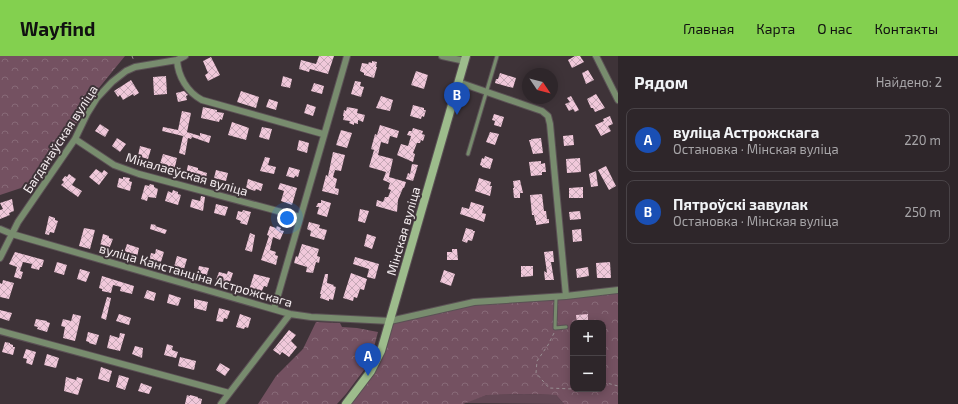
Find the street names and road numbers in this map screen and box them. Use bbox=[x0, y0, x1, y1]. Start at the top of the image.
street label: Багданаўская вуліца bbox=[19, 82, 101, 196]
street label: Мікалаеўская вуліца bbox=[124, 149, 250, 199]
street label: Мінская вуліца bbox=[383, 185, 423, 277]
street label: вуліца Канстанціна Астрожскага bbox=[98, 240, 294, 310]

